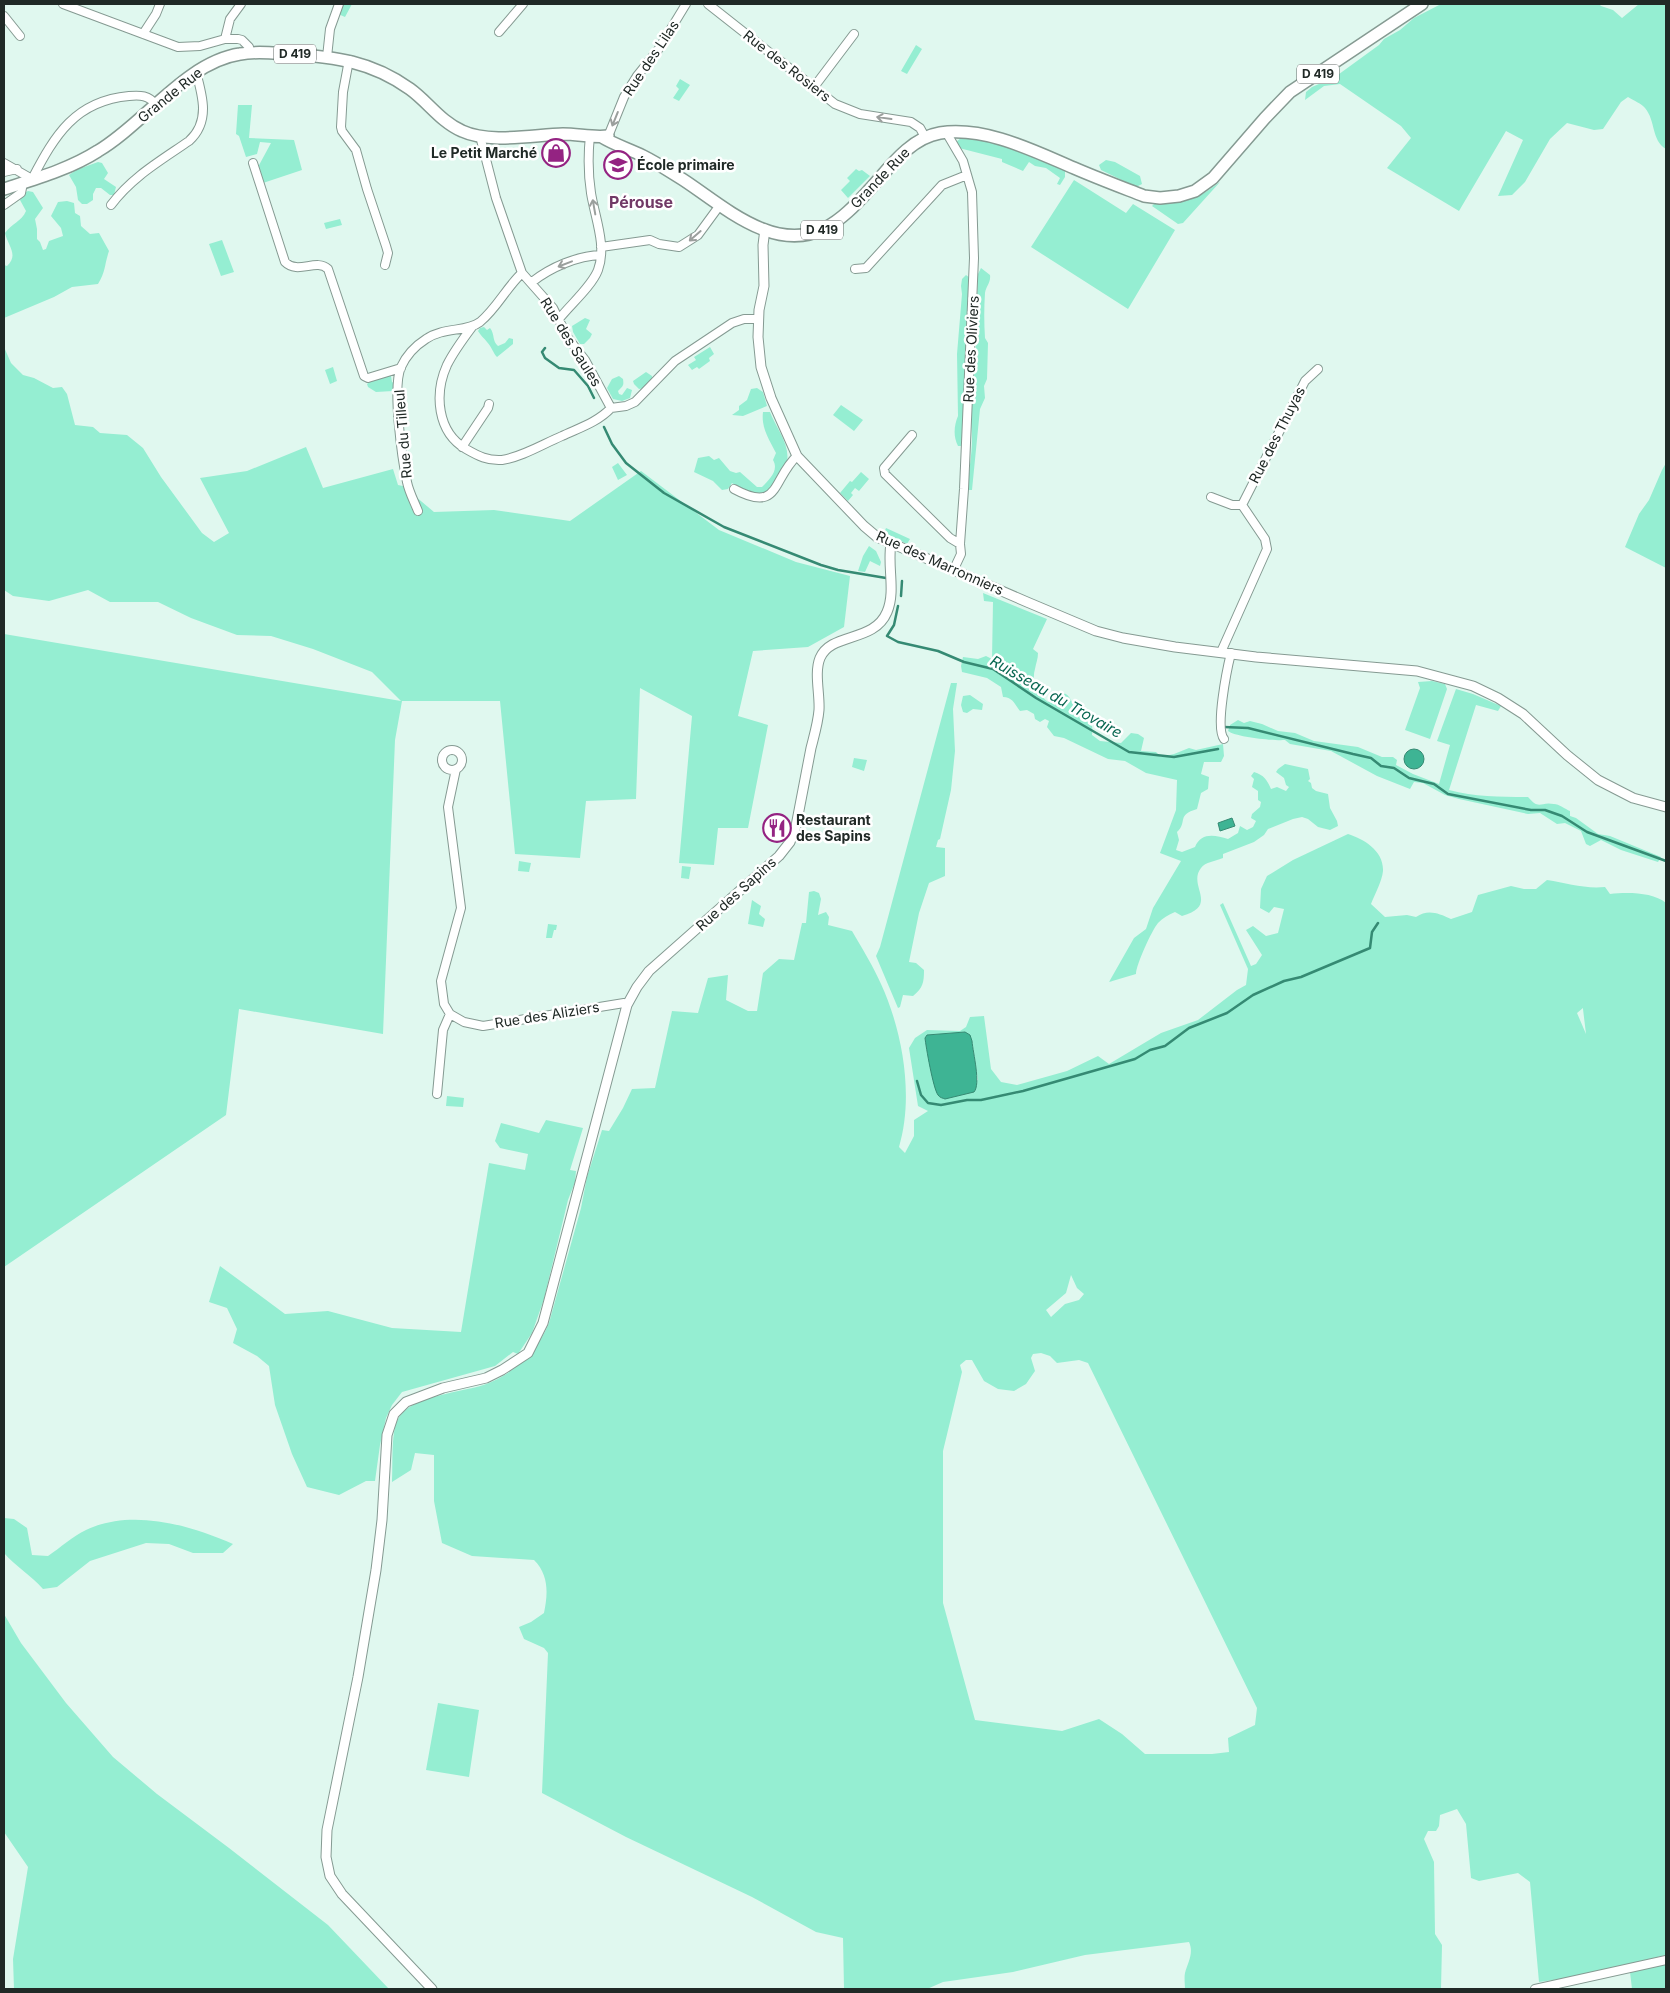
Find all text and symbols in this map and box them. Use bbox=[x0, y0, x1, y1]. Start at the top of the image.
street label: Rue des Lilas bbox=[619, 17, 682, 99]
street label: Rue des Rosiers bbox=[740, 26, 834, 105]
road number: D 419 bbox=[274, 44, 316, 64]
street label: Grande Rue bbox=[134, 63, 205, 126]
road number: D 419 bbox=[1297, 64, 1339, 84]
one-way arrow bbox=[610, 111, 619, 126]
one-way arrow bbox=[877, 112, 893, 122]
shop icon: Le Petit Marché bbox=[541, 138, 571, 168]
place label: Le Petit Marché bbox=[431, 144, 537, 161]
street label: Grande Rue bbox=[846, 144, 913, 212]
school or university icon: École primaire bbox=[603, 150, 633, 180]
place label: École primaire bbox=[637, 155, 735, 173]
district label: Pérouse bbox=[609, 192, 673, 212]
one-way arrow bbox=[588, 199, 598, 215]
road number: D 419 bbox=[801, 220, 843, 240]
one-way arrow bbox=[689, 230, 702, 242]
one-way arrow bbox=[558, 260, 573, 269]
street label: Rue des Saules bbox=[537, 294, 606, 389]
street label: Rue des Oliviers bbox=[959, 295, 982, 403]
street label: Rue des Thuyas bbox=[1245, 384, 1308, 486]
street label: Rue du Tilleul bbox=[390, 389, 415, 479]
street label: Rue des Marronniers bbox=[874, 527, 1007, 598]
water label: Ruisseau du Trovaire bbox=[987, 651, 1126, 742]
place label: Restaurant des Sapins bbox=[796, 811, 871, 844]
restaurant icon: Restaurant des Sapins bbox=[762, 813, 792, 843]
street label: Rue des Sapins bbox=[692, 853, 779, 934]
street label: Rue des Aliziers bbox=[493, 998, 601, 1031]

